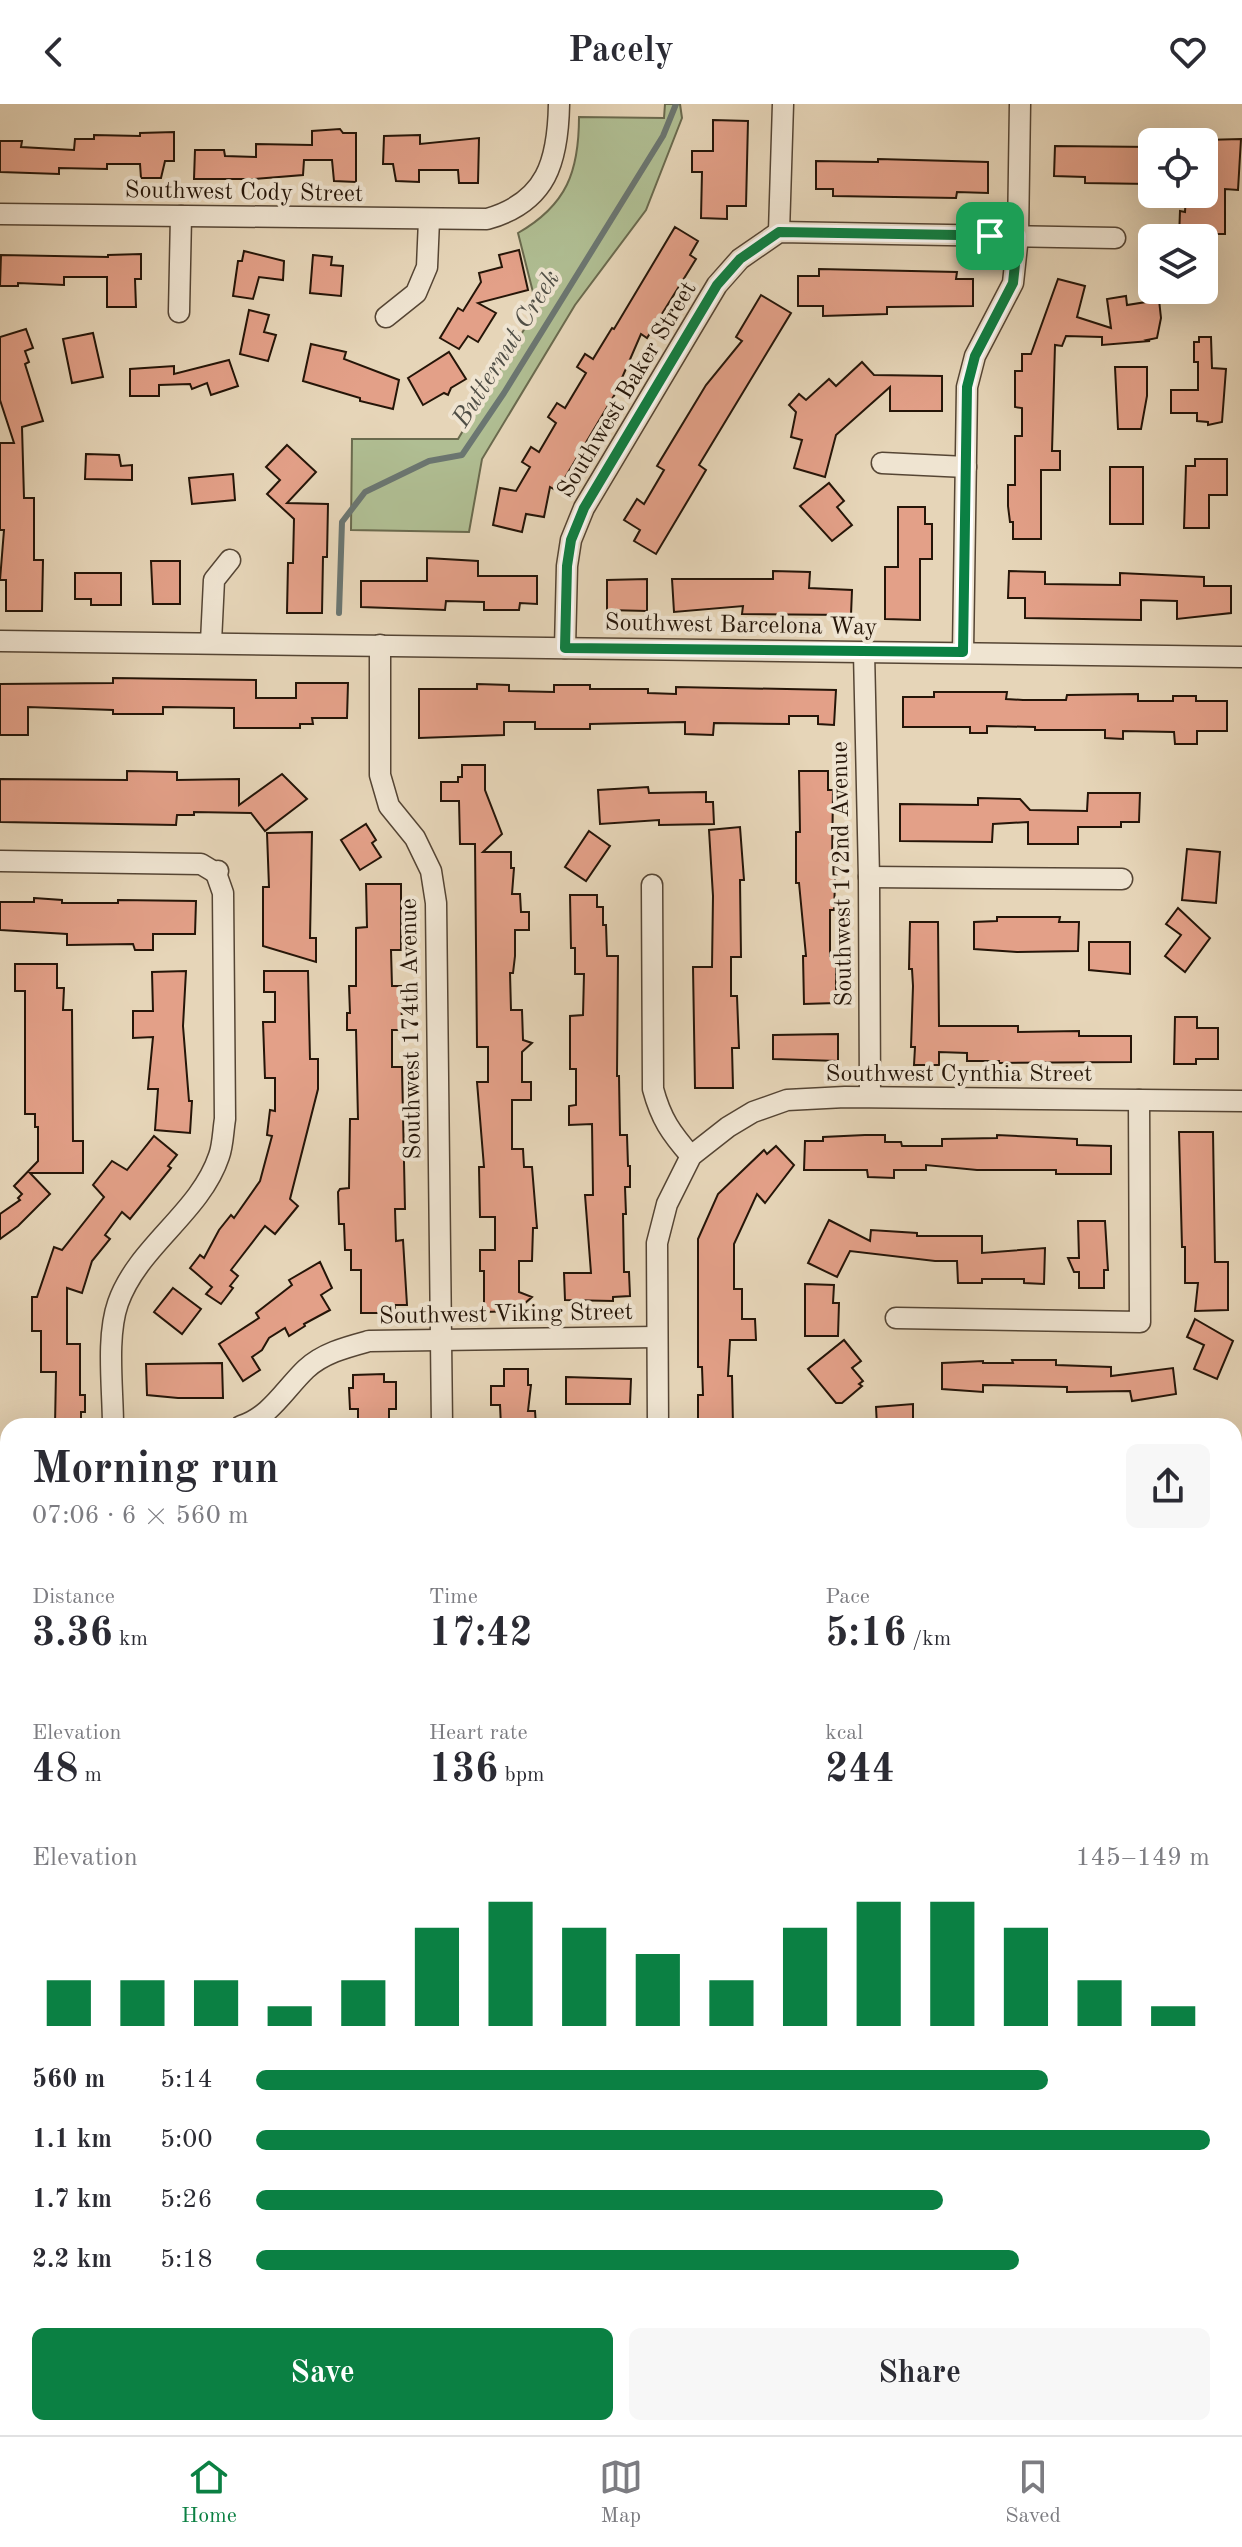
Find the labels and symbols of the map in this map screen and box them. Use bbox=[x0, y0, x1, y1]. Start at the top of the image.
street label: Southwest Cody Street bbox=[124, 179, 363, 207]
pin bbox=[956, 202, 1024, 270]
water label: Butternut Creek bbox=[448, 266, 565, 433]
street label: Southwest Baker Street bbox=[554, 278, 702, 502]
street label: Southwest Barcelona Way bbox=[604, 612, 878, 640]
street label: Southwest 172nd Avenue bbox=[829, 741, 857, 1007]
street label: Southwest 174th Avenue bbox=[398, 898, 426, 1160]
street label: Southwest Cynthia Street bbox=[826, 1063, 1092, 1087]
street label: Southwest Viking Street bbox=[379, 1301, 633, 1329]

